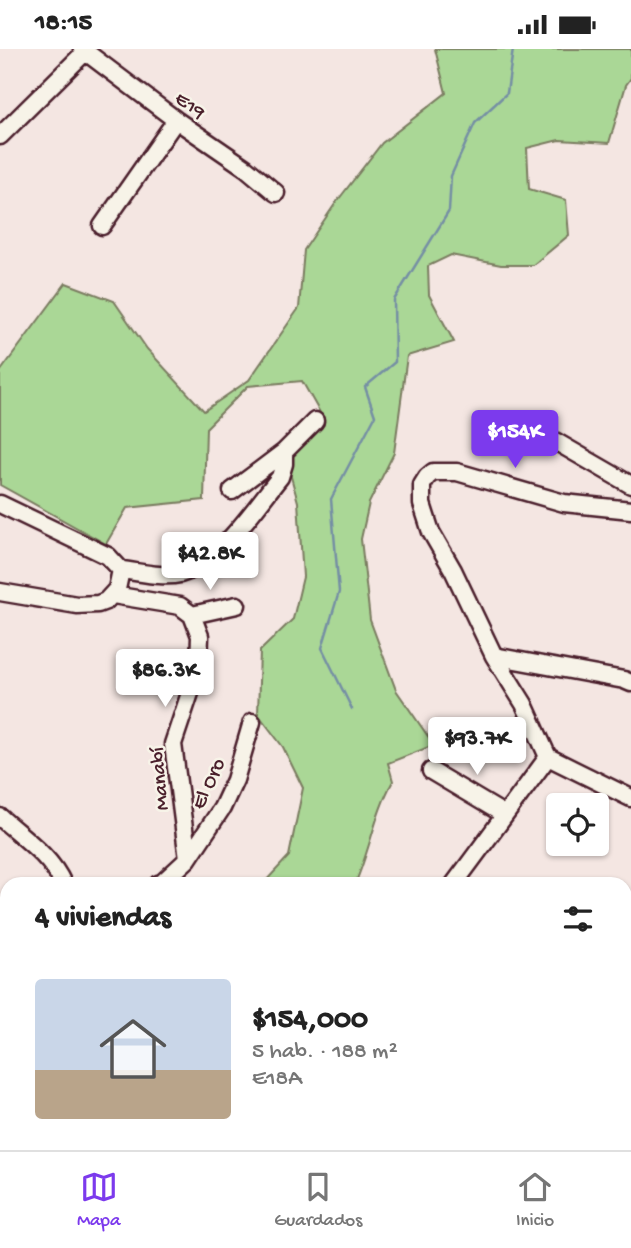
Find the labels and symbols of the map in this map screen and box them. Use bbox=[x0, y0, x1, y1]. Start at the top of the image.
street label: E19 bbox=[169, 87, 210, 127]
pin: $154K bbox=[466, 411, 564, 470]
pin: $42.8K bbox=[153, 533, 267, 592]
pin: $86.3K bbox=[108, 649, 222, 709]
pin: $93.7K bbox=[420, 717, 534, 777]
street label: Manabí bbox=[146, 746, 177, 811]
street label: El Oro bbox=[188, 755, 233, 814]

